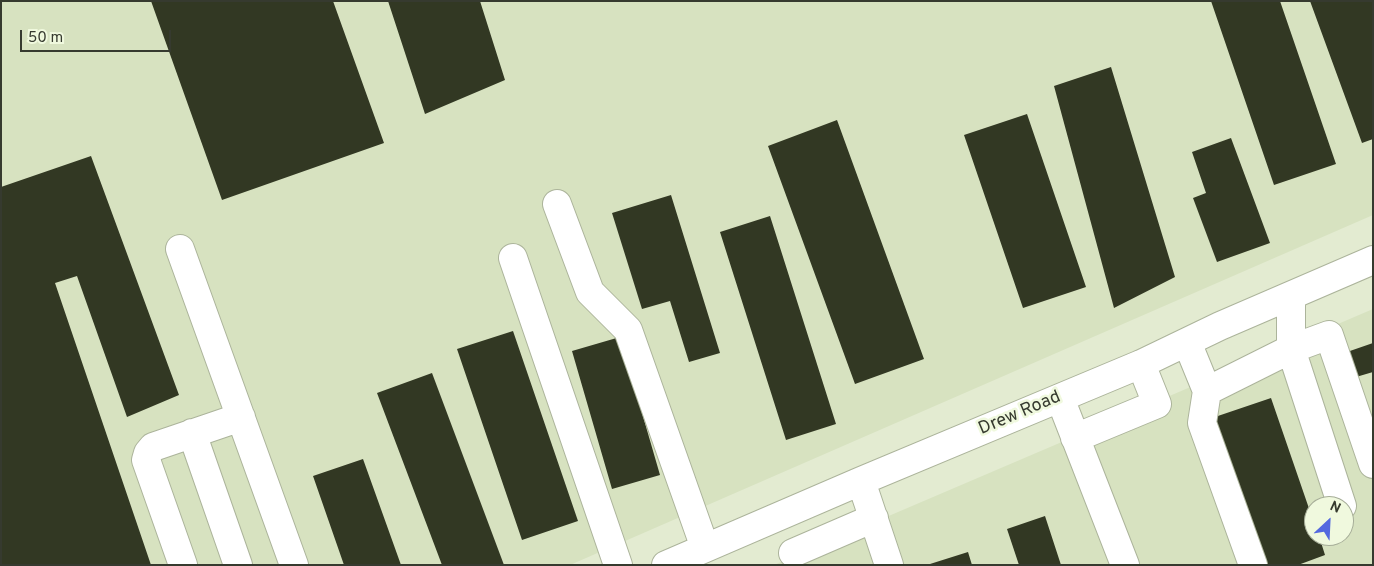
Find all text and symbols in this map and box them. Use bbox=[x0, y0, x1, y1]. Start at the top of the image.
scale bar bbox=[22, 20, 174, 52]
text: 50 m bbox=[28, 29, 63, 48]
street label: Drew Road bbox=[976, 387, 1064, 441]
north arrow bbox=[1304, 496, 1354, 546]
text: N bbox=[1327, 498, 1343, 518]

